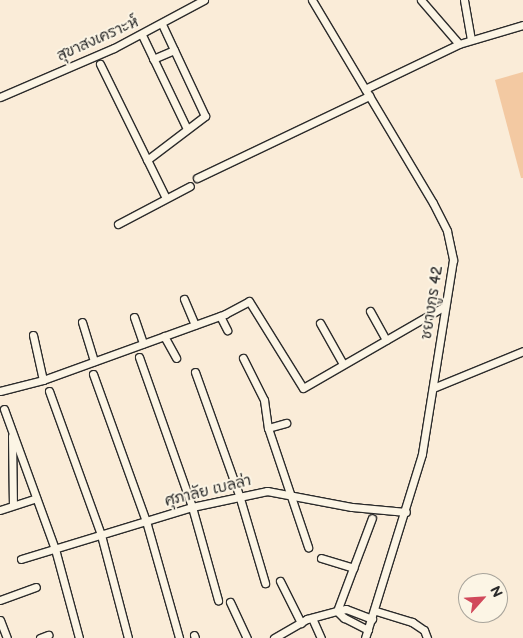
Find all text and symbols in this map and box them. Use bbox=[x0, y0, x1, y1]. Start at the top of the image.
street label: สุขาสงเคราะห์ bbox=[54, 13, 142, 65]
street label: ชยางกูร 42 bbox=[417, 265, 447, 341]
street label: ศุภาลัย เบลล่า bbox=[163, 472, 253, 510]
north arrow bbox=[458, 573, 508, 623]
text: N bbox=[486, 583, 506, 600]

